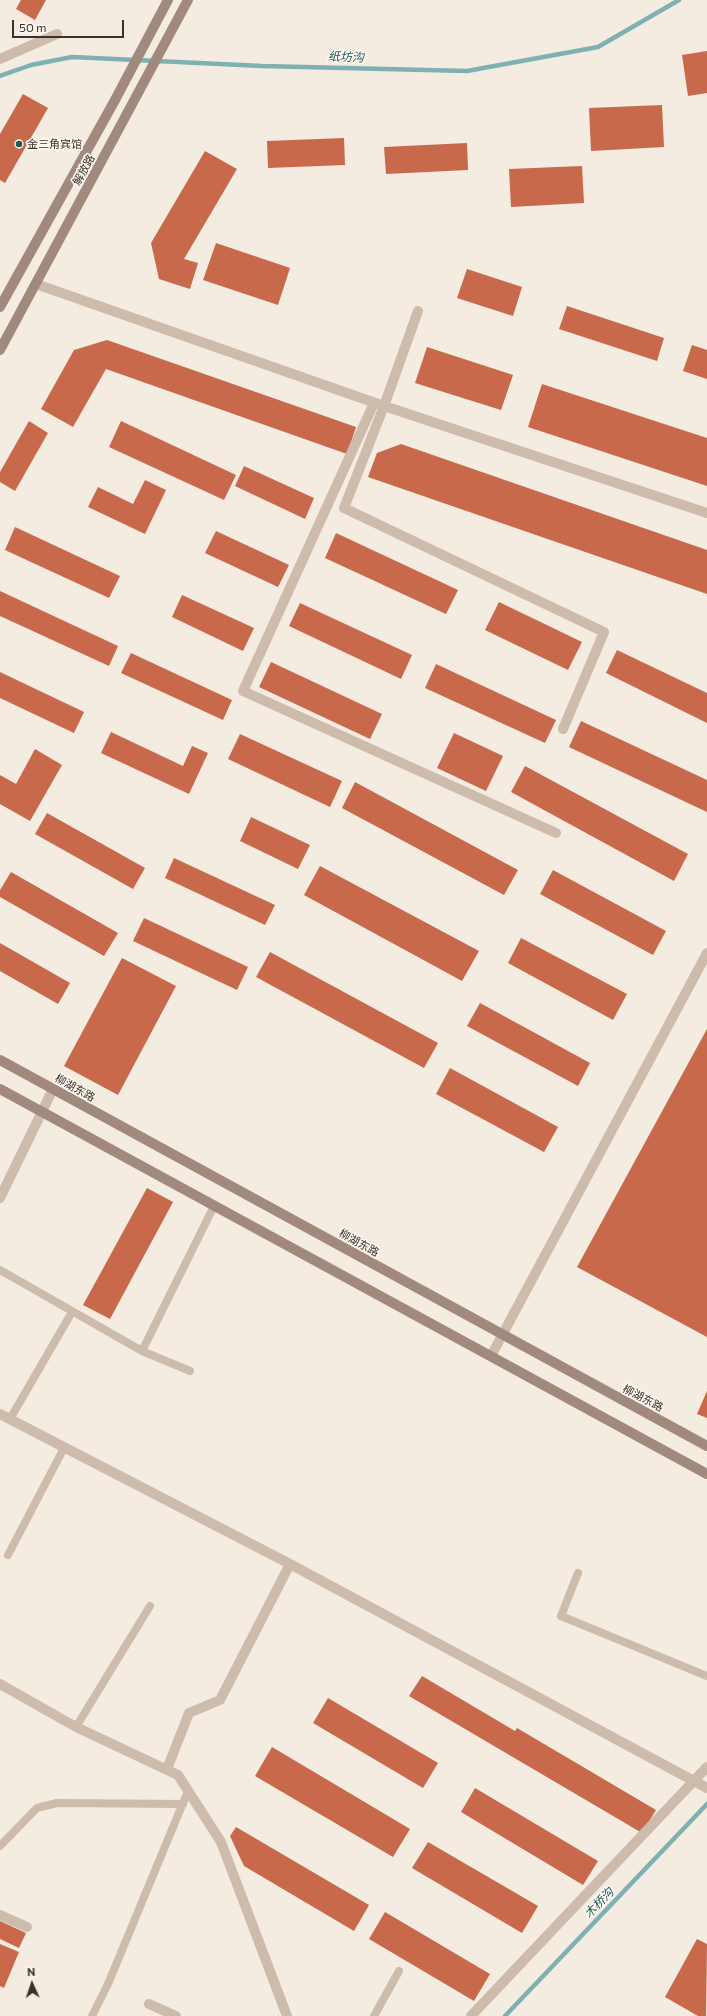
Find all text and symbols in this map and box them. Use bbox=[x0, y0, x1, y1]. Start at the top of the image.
scale bar bbox=[14, 12, 126, 38]
text: 50 m bbox=[19, 20, 47, 34]
water label: 纸坊沟 bbox=[328, 49, 364, 65]
place label: 金三角宾馆 bbox=[27, 137, 82, 151]
marker: 金三角宾馆 bbox=[14, 139, 24, 149]
street label: 解放路 bbox=[70, 152, 98, 188]
street label: 柳湖东路 bbox=[53, 1072, 97, 1104]
street label: 柳湖东路 bbox=[337, 1227, 381, 1259]
street label: 柳湖东路 bbox=[620, 1382, 666, 1414]
water label: 木桥沟 bbox=[581, 1885, 617, 1921]
north arrow bbox=[12, 1964, 52, 2004]
text: N bbox=[27, 1965, 36, 1978]

